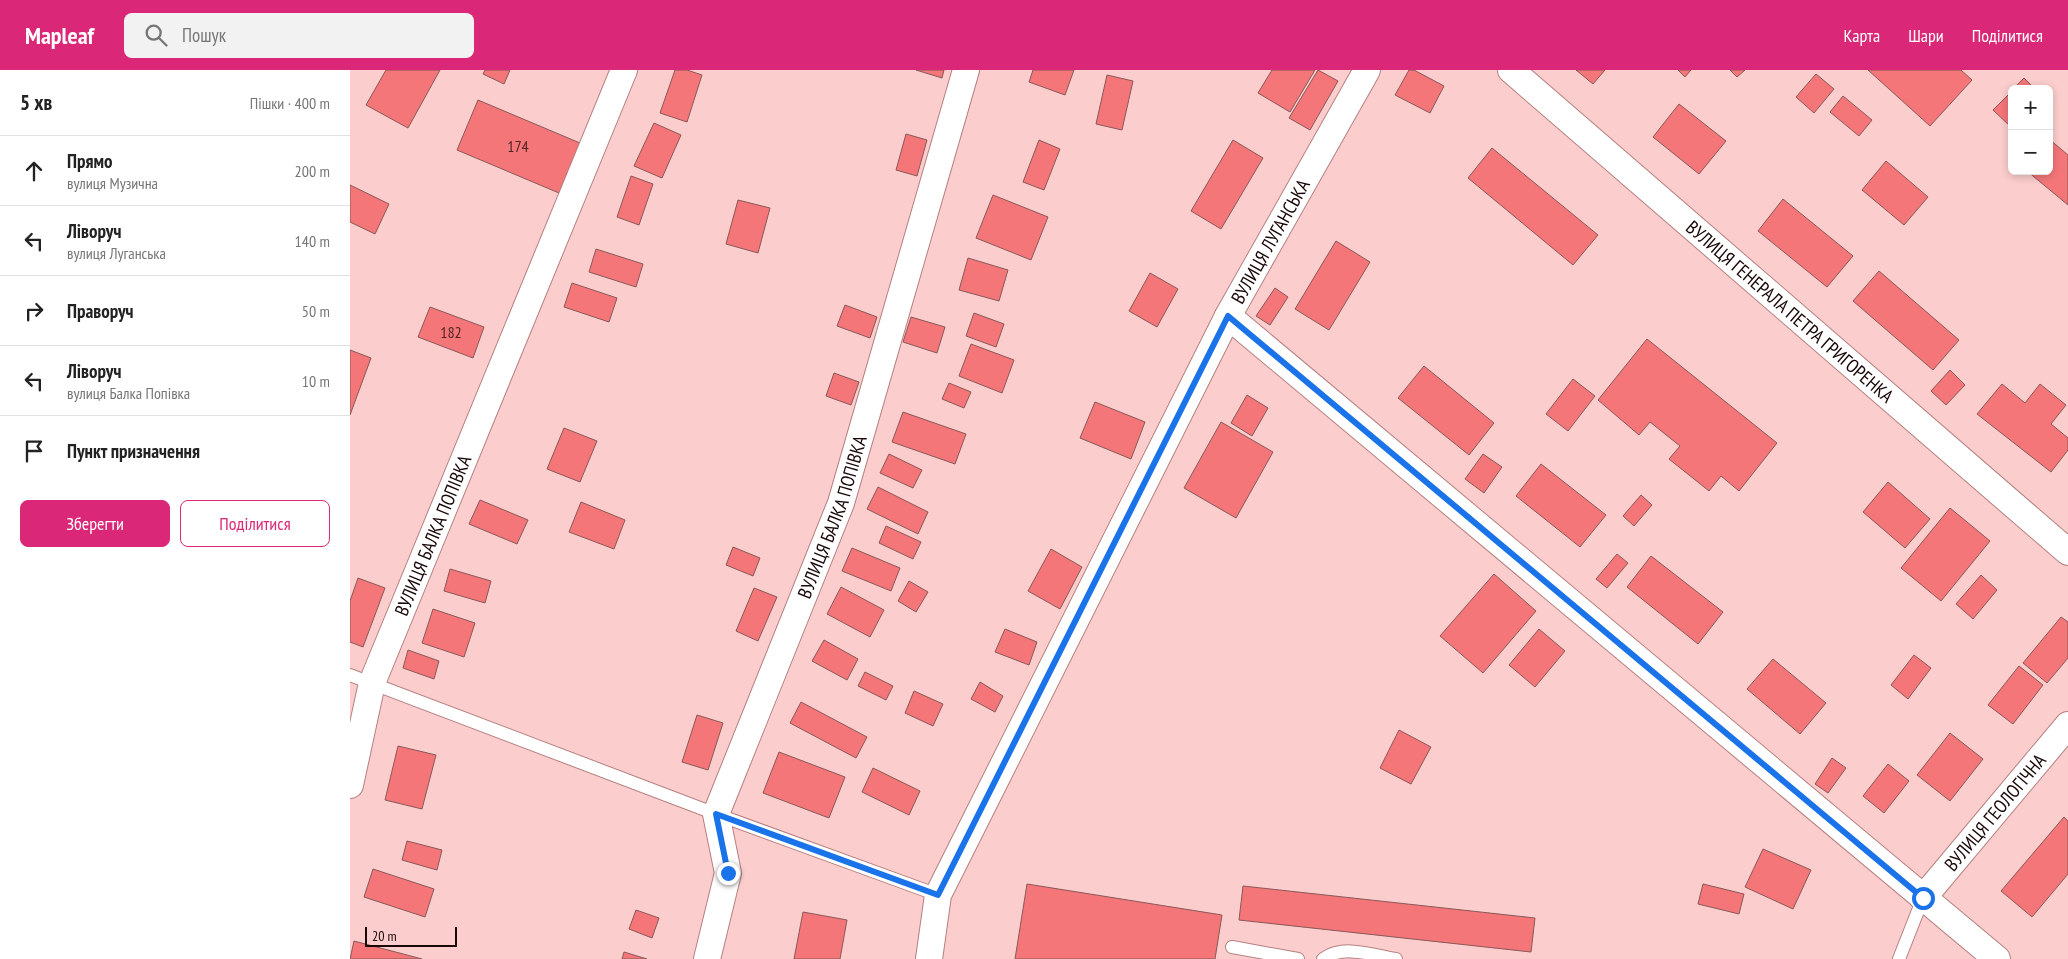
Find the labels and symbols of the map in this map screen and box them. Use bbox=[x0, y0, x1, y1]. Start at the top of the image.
house number: 174 bbox=[507, 136, 529, 156]
street label: ВУЛИЦЯ ЛУГАНСЬКА bbox=[1226, 175, 1315, 308]
street label: ВУЛИЦЯ ГЕНЕРАЛА ПЕТРА ГРИГОРЕНКА bbox=[1681, 215, 1899, 408]
house number: 182 bbox=[440, 322, 462, 342]
street label: ВУЛИЦЯ БАЛКА ПОПІВКА bbox=[792, 433, 872, 602]
street label: ВУЛИЦЯ БАЛКА ПОПІВКА bbox=[389, 452, 476, 619]
street label: ВУЛИЦЯ ГЕОЛОГІЧНА bbox=[1939, 749, 2051, 876]
route end bbox=[717, 862, 740, 885]
route start bbox=[1912, 887, 1935, 910]
scale bar bbox=[365, 924, 458, 947]

